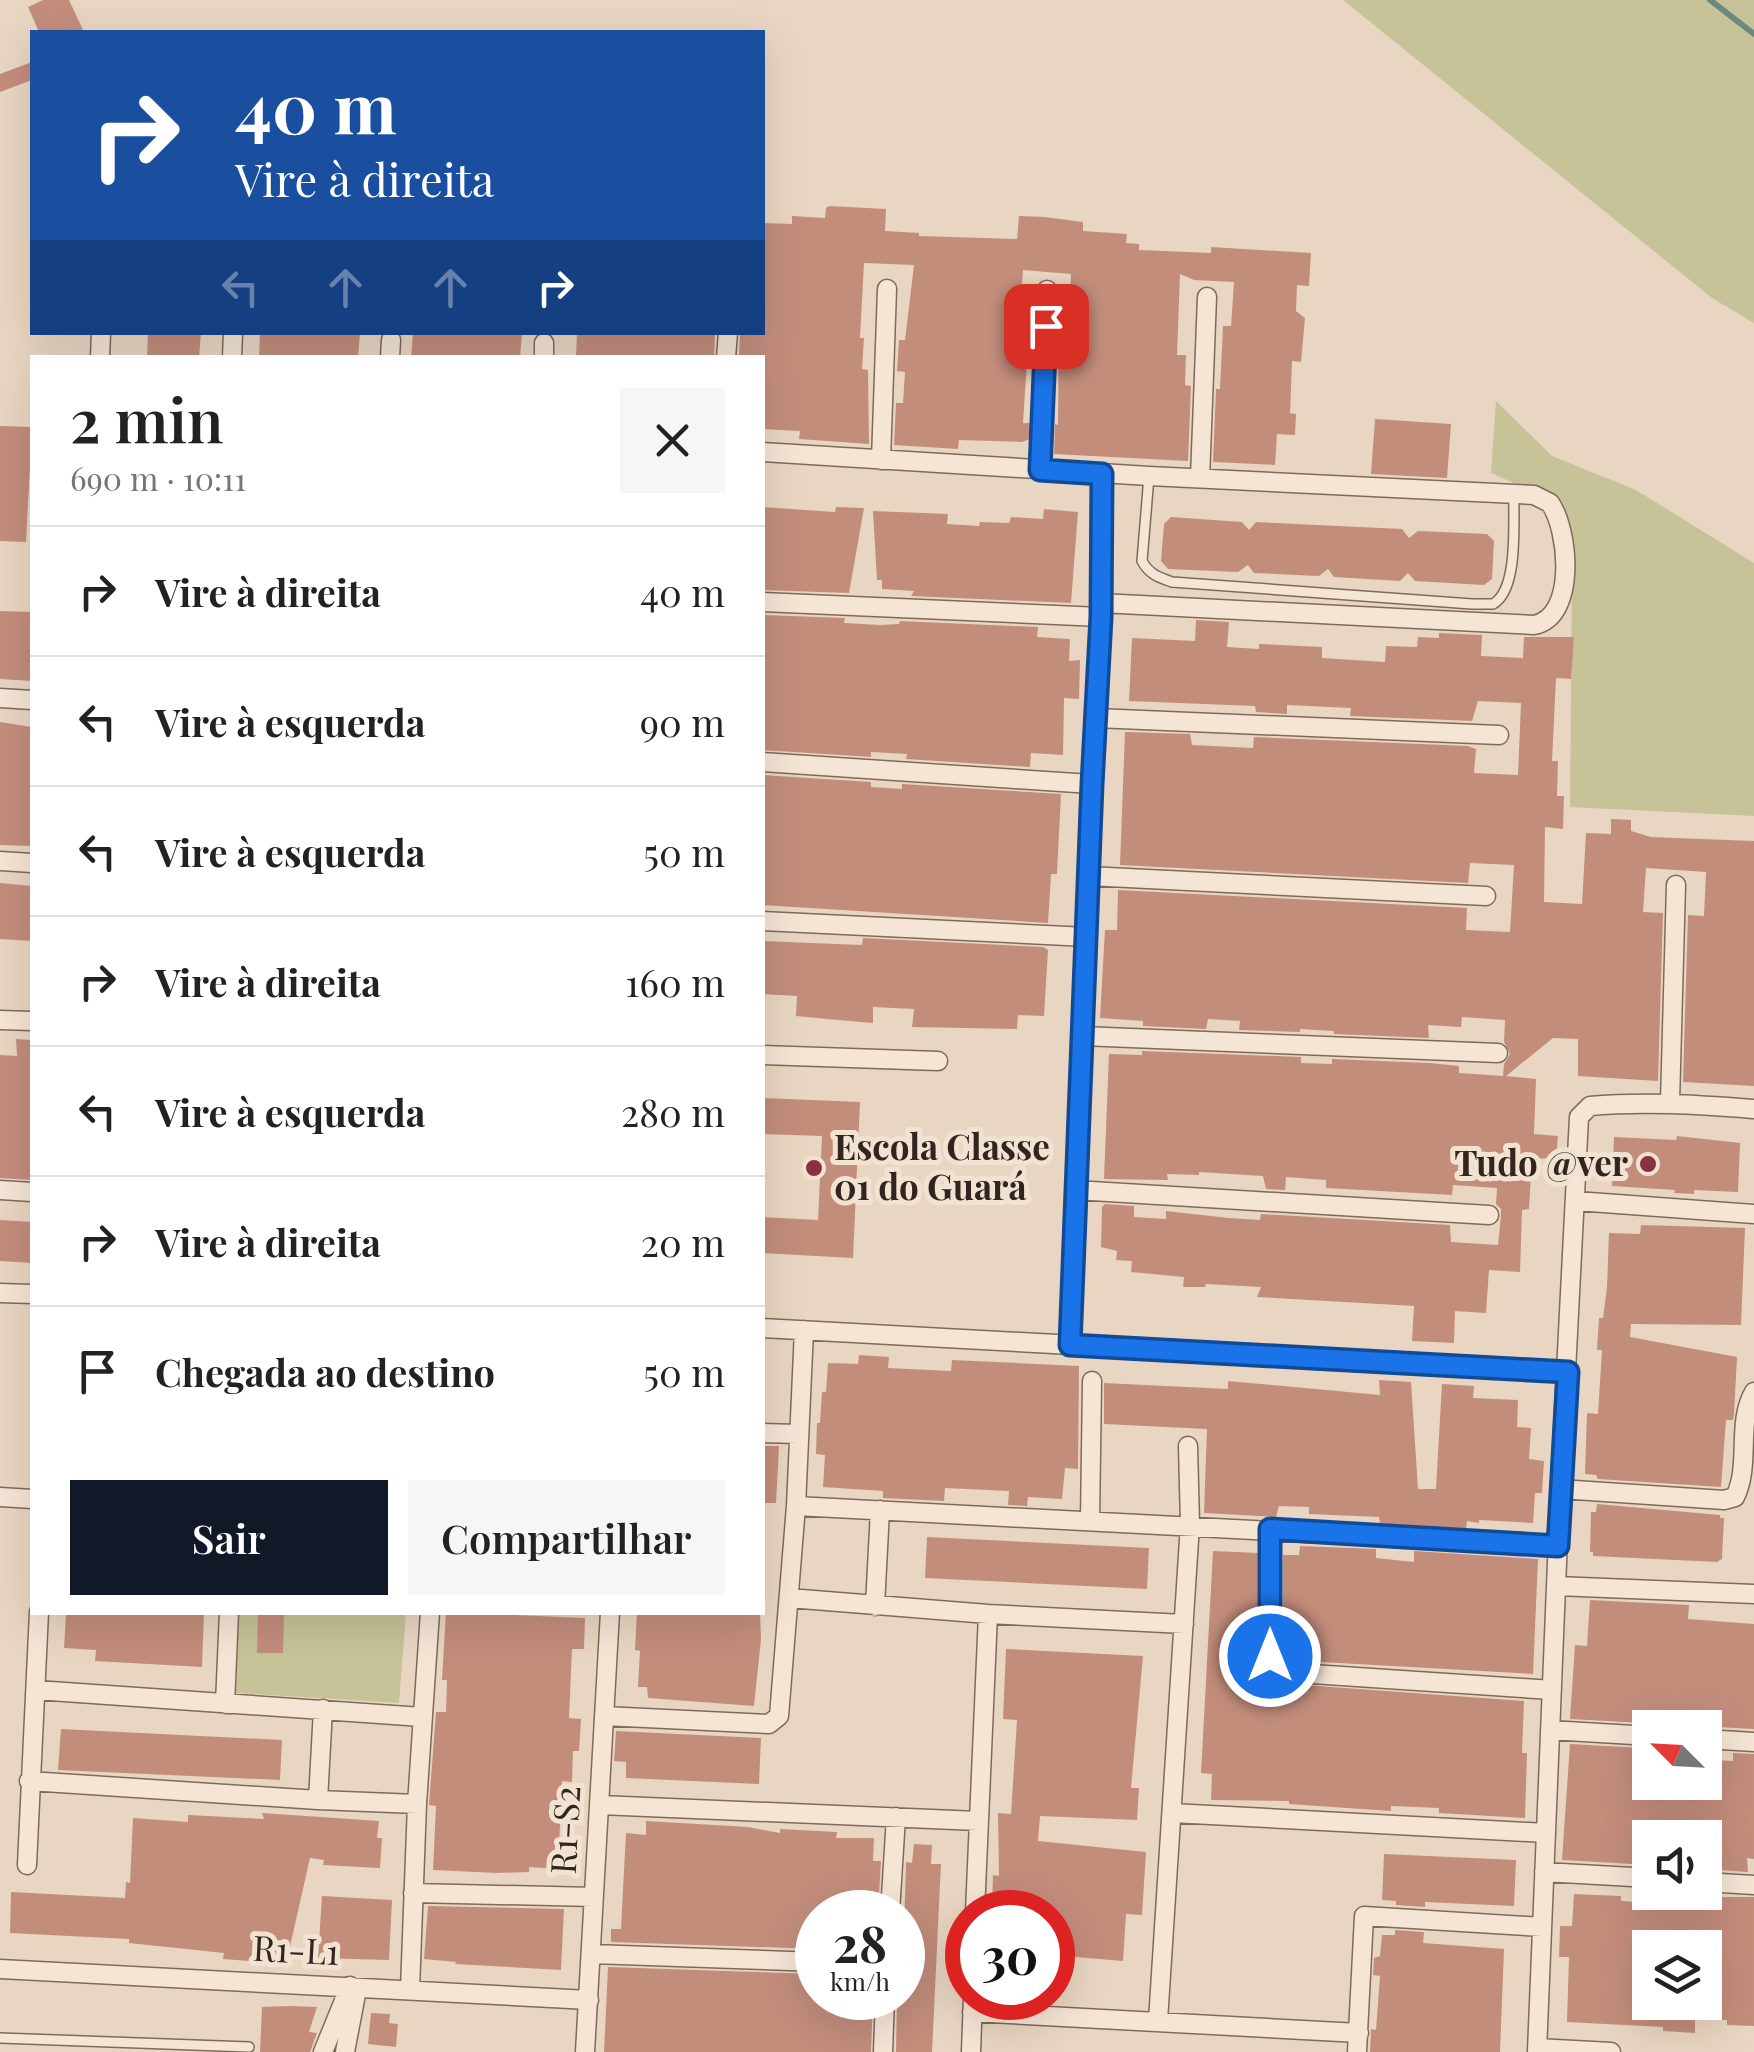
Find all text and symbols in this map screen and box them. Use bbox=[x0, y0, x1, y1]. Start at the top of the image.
text: 40 m bbox=[235, 58, 397, 152]
icon: right bbox=[70, 70, 200, 200]
text: Vire à direita bbox=[235, 148, 494, 208]
icon: left bbox=[213, 260, 268, 315]
icon: ahead bbox=[318, 260, 373, 315]
icon: ahead bbox=[423, 260, 478, 315]
icon: right bbox=[528, 260, 583, 315]
pin bbox=[1004, 284, 1089, 369]
icon: arrive bbox=[1019, 299, 1074, 354]
text: 2 min bbox=[70, 378, 223, 458]
button: close bbox=[620, 388, 725, 493]
text: 690 m · 10:11 bbox=[70, 456, 246, 499]
icon: right bbox=[70, 564, 125, 619]
text: Vire à direita bbox=[155, 566, 381, 617]
text: 40 m bbox=[640, 566, 725, 617]
icon: left bbox=[70, 694, 125, 749]
text: Vire à esquerda bbox=[155, 696, 425, 747]
text: 90 m bbox=[640, 696, 725, 747]
icon: left bbox=[70, 824, 125, 879]
text: Vire à esquerda bbox=[155, 826, 425, 877]
text: 50 m bbox=[643, 826, 725, 877]
icon: right bbox=[70, 954, 125, 1009]
text: Vire à direita bbox=[155, 956, 381, 1007]
text: 160 m bbox=[625, 956, 725, 1007]
icon: left bbox=[70, 1084, 125, 1139]
text: Vire à esquerda bbox=[155, 1086, 425, 1137]
text: 280 m bbox=[621, 1086, 725, 1137]
place label: Escola Classe 01 do Guará bbox=[834, 1122, 1050, 1209]
place label: Tudo @ver bbox=[1454, 1138, 1629, 1185]
marker: Tudo @ver bbox=[1637, 1153, 1659, 1175]
marker: Escola Classe 01 do Guará bbox=[803, 1157, 825, 1179]
icon: right bbox=[70, 1214, 125, 1269]
text: Vire à direita bbox=[155, 1216, 381, 1267]
text: 20 m bbox=[641, 1216, 725, 1267]
icon: arrive bbox=[70, 1344, 125, 1399]
text: Chegada ao destino bbox=[155, 1346, 495, 1397]
text: 50 m bbox=[643, 1346, 725, 1397]
button: Sair bbox=[70, 1480, 388, 1595]
button: Compartilhar bbox=[408, 1480, 725, 1595]
position arrow bbox=[1218, 1604, 1322, 1708]
north arrow bbox=[1632, 1710, 1722, 1800]
map controls bbox=[1632, 1710, 1722, 2020]
street label: R1-S2 bbox=[538, 1785, 589, 1875]
button: sound bbox=[1632, 1820, 1722, 1910]
speed limit sign: 30 bbox=[945, 1890, 1075, 2020]
text: 28 bbox=[833, 1909, 887, 1976]
street label: R1-L1 bbox=[252, 1923, 340, 1974]
button: layers bbox=[1632, 1930, 1722, 2020]
text: km/h bbox=[830, 1964, 890, 1997]

